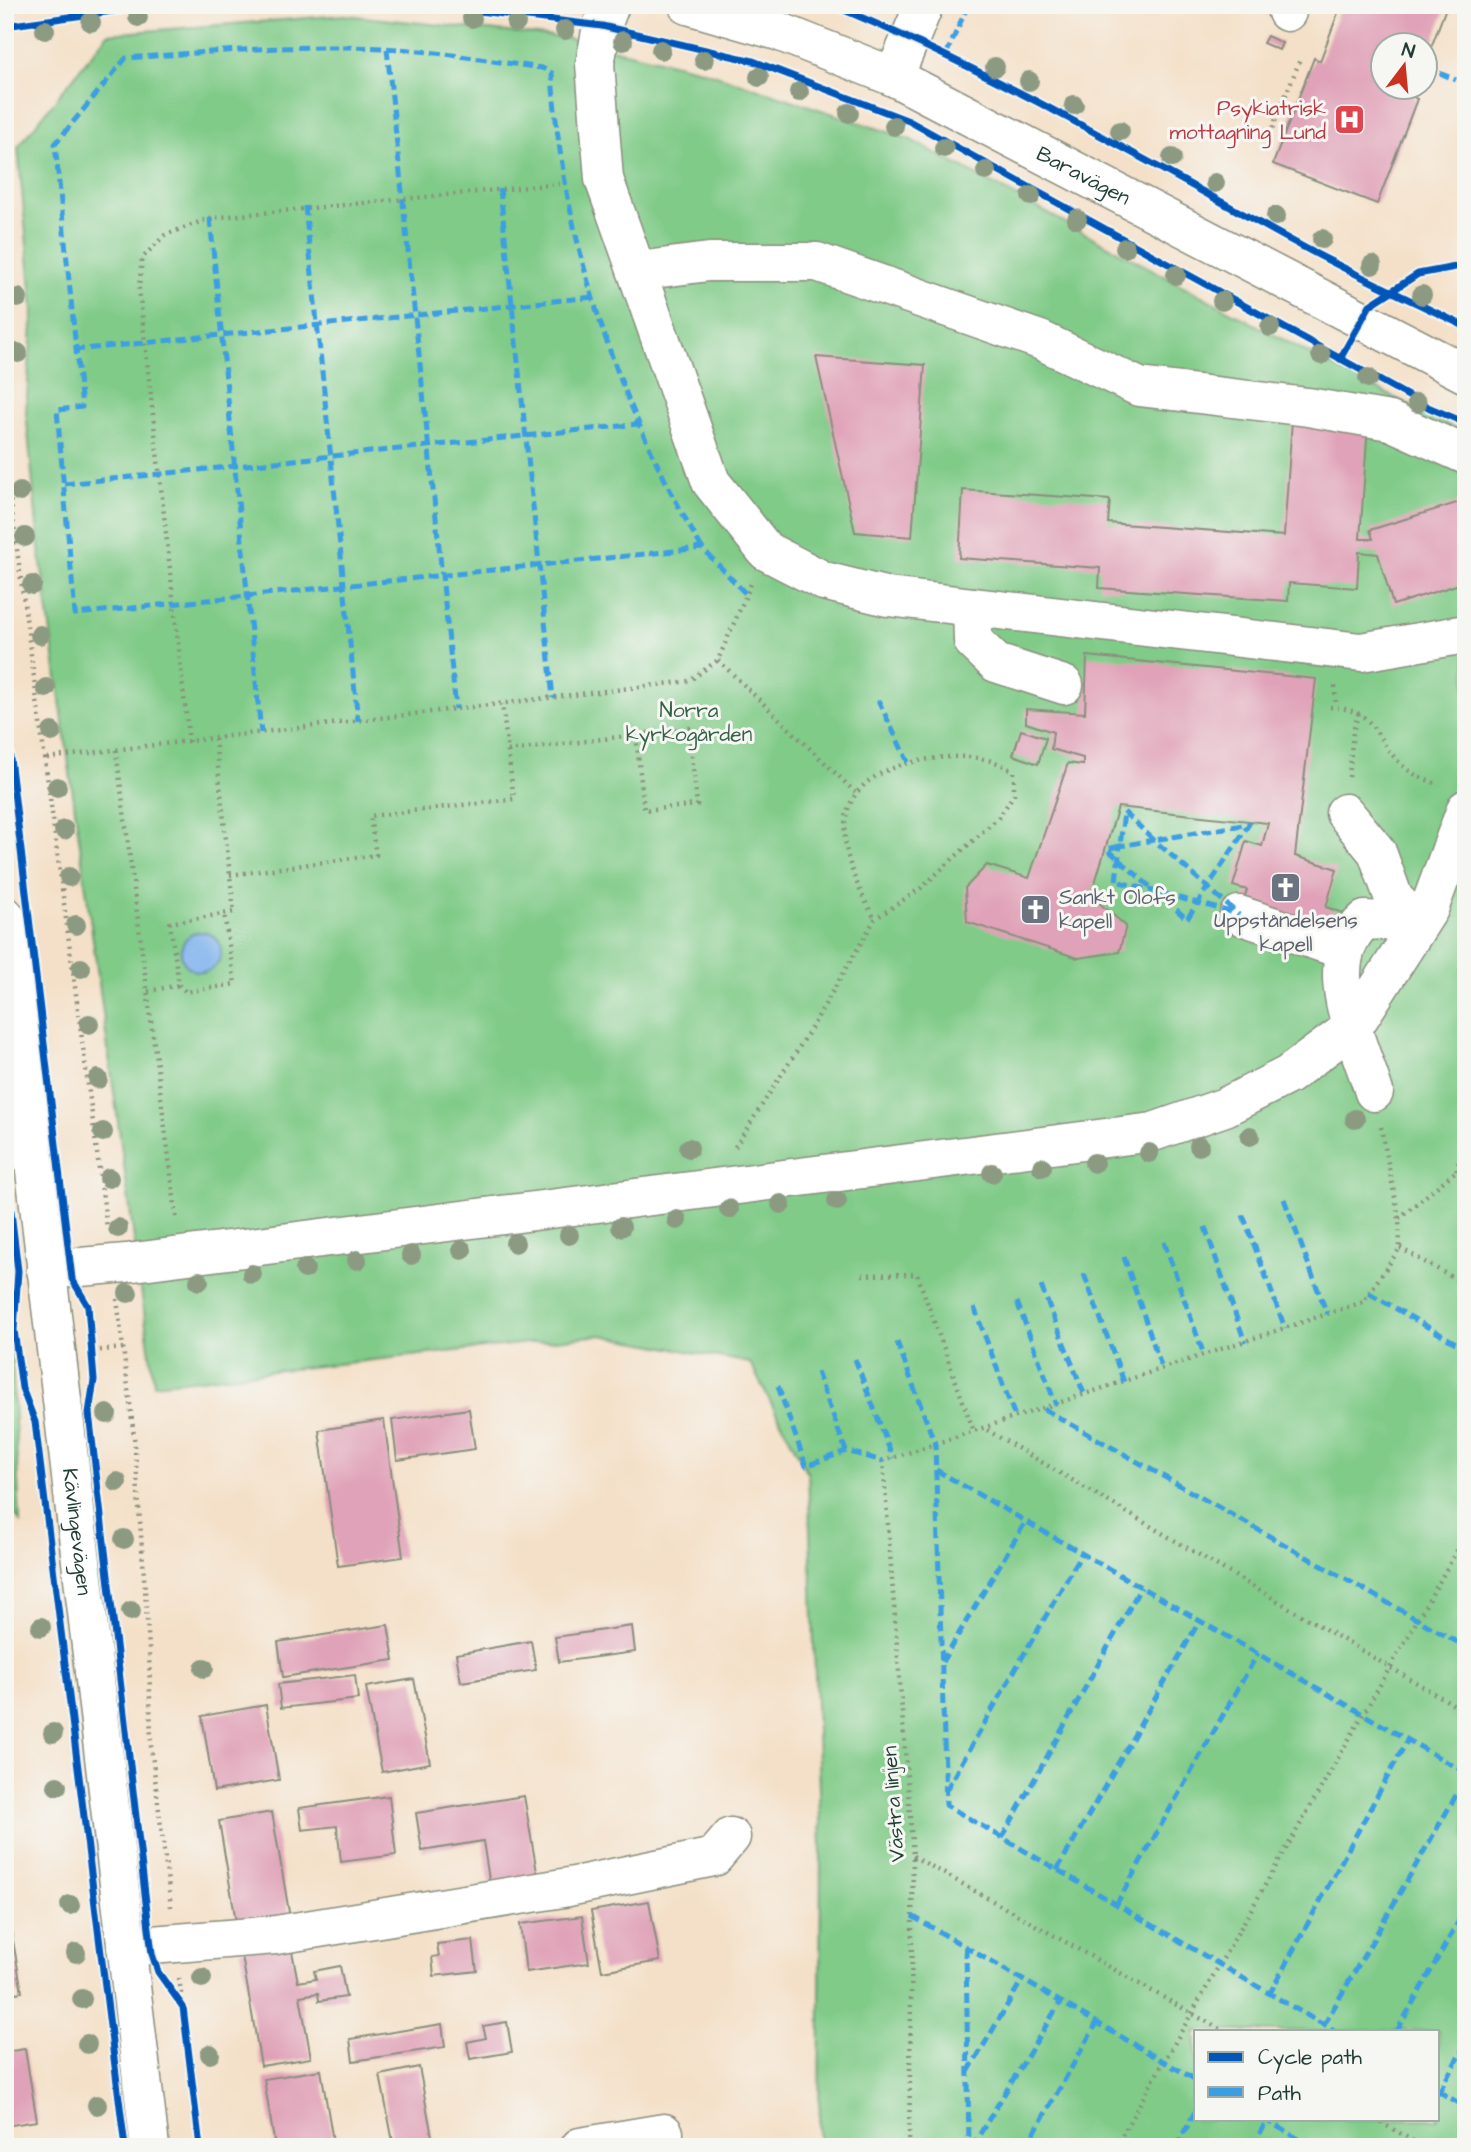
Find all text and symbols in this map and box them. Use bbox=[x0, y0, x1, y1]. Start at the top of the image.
north arrow bbox=[1370, 32, 1440, 102]
text: N bbox=[1399, 36, 1418, 66]
place label: Psykiatrisk mottagning Lund bbox=[1169, 94, 1326, 149]
hospital icon: Psykiatrisk mottagning Lund bbox=[1332, 103, 1366, 137]
street label: Baravägen bbox=[1031, 139, 1135, 212]
park label: Norra kyrkogården bbox=[626, 696, 752, 751]
church icon: Uppståndelsens kapell bbox=[1269, 871, 1303, 905]
place label: Sankt Olofs kapell bbox=[1059, 883, 1176, 937]
church icon: Sankt Olofs kapell bbox=[1019, 892, 1053, 926]
place label: Uppståndelsens kapell bbox=[1214, 906, 1358, 960]
street label: Kävlingevägen bbox=[55, 1467, 99, 1597]
street label: Västra linjen bbox=[875, 1745, 912, 1863]
legend bbox=[1194, 2030, 1440, 2120]
text: Cycle path bbox=[1258, 2043, 1363, 2074]
text: Path bbox=[1258, 2079, 1302, 2108]

